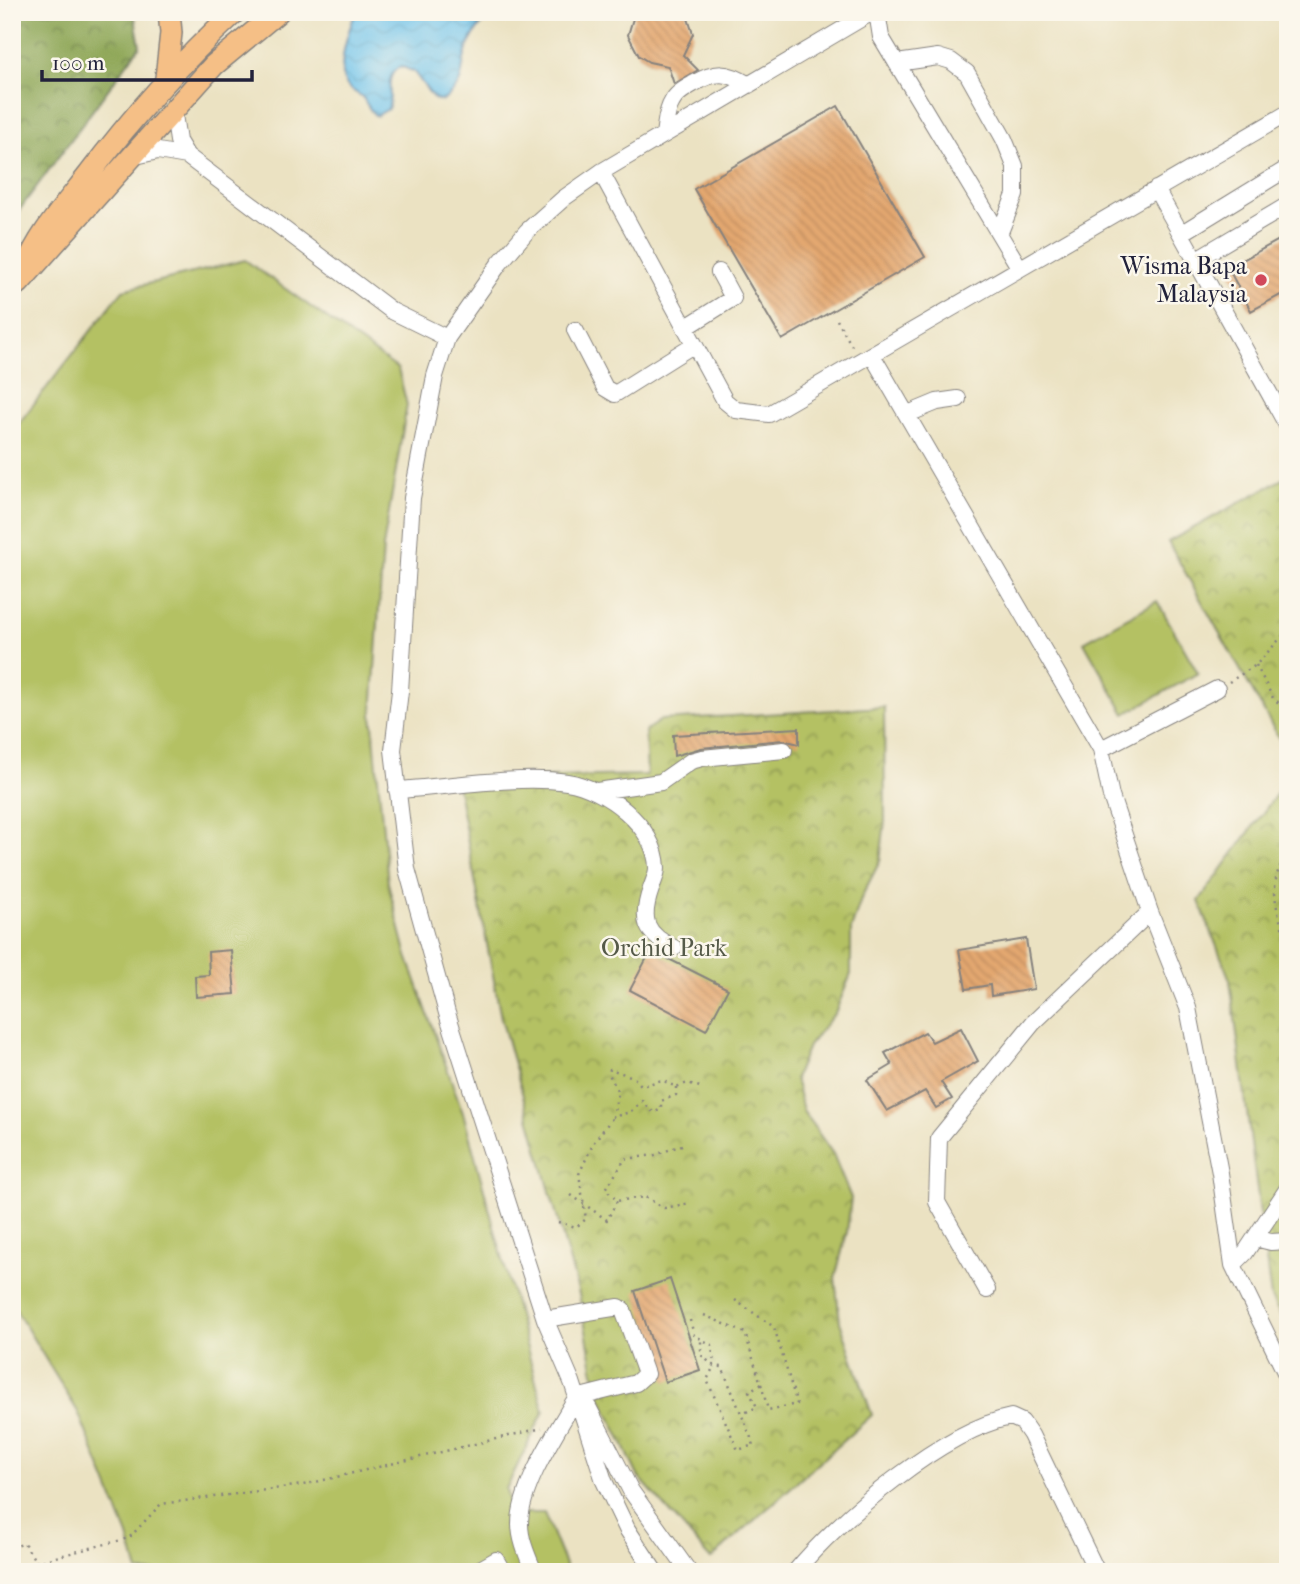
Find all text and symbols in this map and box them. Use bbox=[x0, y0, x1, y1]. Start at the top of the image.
scale bar bbox=[42, 38, 252, 82]
text: 100 m bbox=[52, 51, 105, 75]
place label: Wisma Bapa Malaysia bbox=[1120, 252, 1248, 308]
marker: Wisma Bapa Malaysia bbox=[1253, 272, 1269, 288]
park label: Orchid Park bbox=[601, 934, 728, 962]

